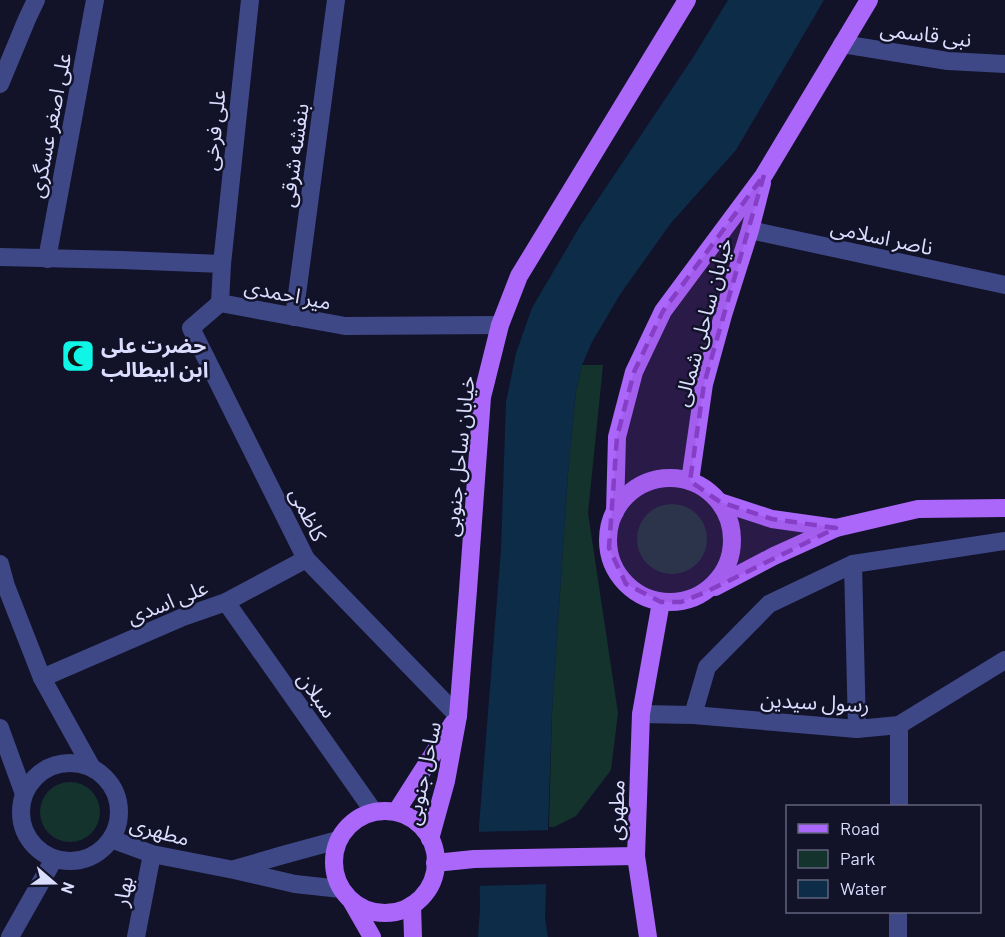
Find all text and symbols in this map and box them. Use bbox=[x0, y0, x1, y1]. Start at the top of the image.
street label: نبی قاسمی bbox=[879, 15, 973, 52]
street label: علی اصغر عسگری bbox=[23, 50, 76, 200]
street label: علی فرخی bbox=[196, 88, 231, 172]
street label: بنفشه شرقی bbox=[273, 102, 314, 209]
street label: ناصر اسلامی bbox=[828, 213, 935, 260]
street label: خیابان ساحلی شمالی bbox=[668, 235, 737, 409]
street label: میر احمدی bbox=[242, 272, 334, 315]
place label: حضرت علی ابن ابیطالب bbox=[101, 332, 208, 382]
mosque icon: حضرت علی ابن ابیطالب bbox=[60, 338, 96, 374]
street label: خیابان ساحل جنوبی bbox=[437, 374, 480, 538]
street label: کاظمی bbox=[284, 483, 333, 546]
street label: علی اسدی bbox=[123, 573, 212, 629]
street label: سبلان bbox=[292, 666, 343, 722]
street label: رسول سیدین bbox=[760, 686, 870, 717]
street label: ساحل جنوبی bbox=[399, 719, 446, 827]
street label: مطهری bbox=[601, 779, 630, 841]
legend bbox=[786, 805, 981, 913]
street label: مطهری bbox=[127, 810, 193, 851]
text: Road bbox=[840, 817, 880, 839]
text: Park bbox=[840, 847, 875, 869]
north arrow bbox=[24, 853, 84, 913]
street label: بهار bbox=[107, 874, 138, 909]
text: Water bbox=[840, 877, 887, 899]
text: N bbox=[58, 880, 79, 897]

